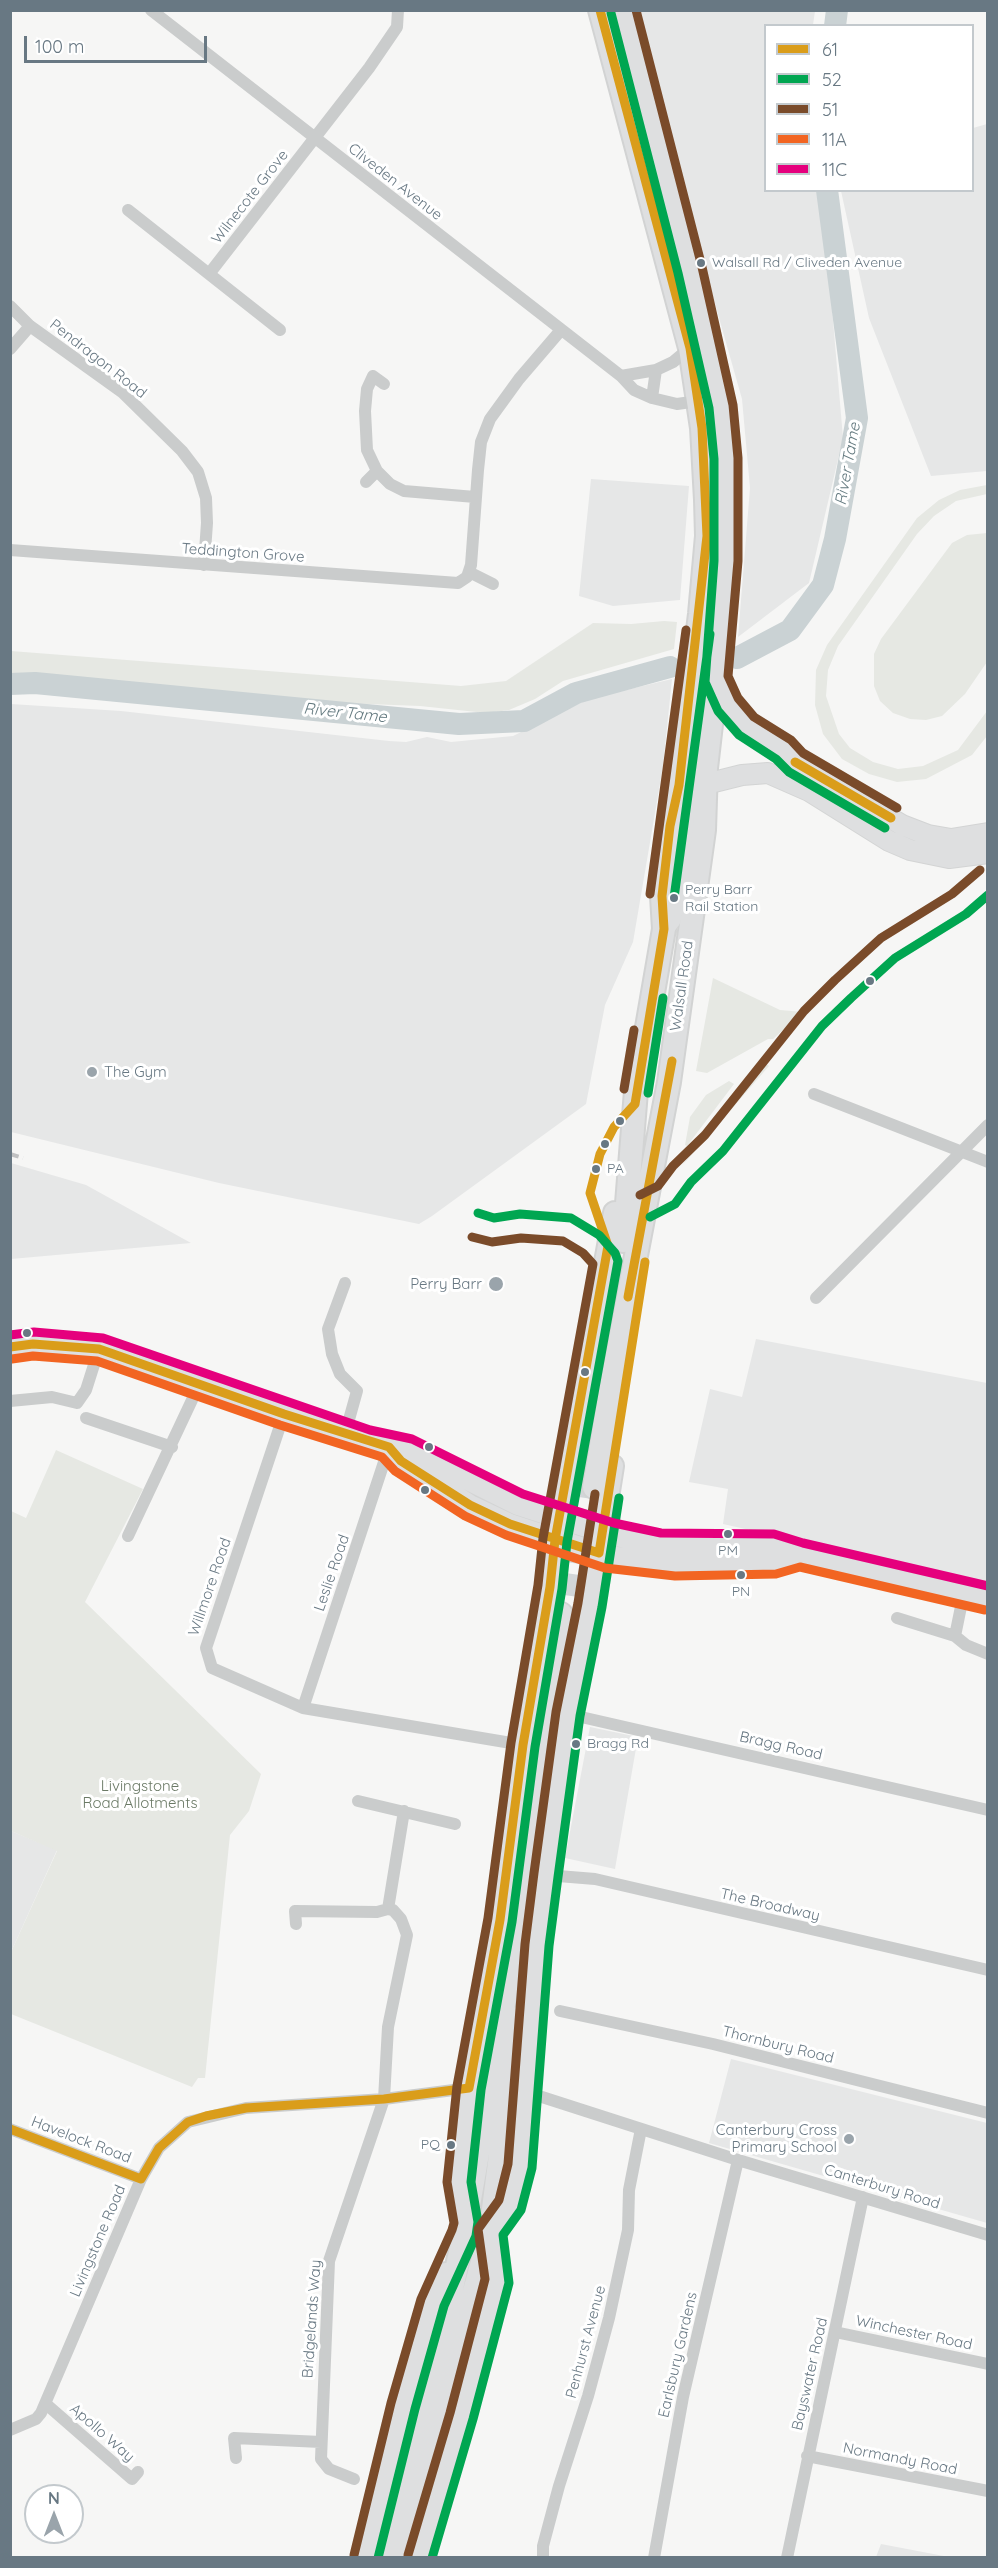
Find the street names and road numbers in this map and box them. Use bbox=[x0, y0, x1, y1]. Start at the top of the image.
street label: Cliveden Avenue bbox=[344, 140, 446, 224]
street label: Wilnecote Grove bbox=[208, 147, 292, 247]
street label: Pendragon Road bbox=[46, 316, 150, 402]
street label: Teddington Grove bbox=[181, 540, 305, 566]
street label: Walsall Road bbox=[667, 940, 697, 1032]
street label: Leslie Road bbox=[310, 1532, 354, 1614]
street label: Willmore Road bbox=[185, 1536, 235, 1638]
street label: Bragg Road bbox=[738, 1728, 824, 1764]
street label: The Broadway bbox=[719, 1885, 821, 1925]
street label: Thornbury Road bbox=[720, 2022, 836, 2068]
street label: Havelock Road bbox=[29, 2113, 133, 2167]
street label: Canterbury Road bbox=[822, 2161, 942, 2213]
street label: Livingstone Road bbox=[66, 2182, 130, 2300]
street label: Bridgelands Way bbox=[299, 2259, 325, 2379]
street label: Penhurst Avenue bbox=[562, 2284, 610, 2400]
street label: Earlsbury Gardens bbox=[655, 2290, 701, 2420]
street label: Winchester Road bbox=[854, 2312, 974, 2354]
street label: Bayswater Road bbox=[788, 2316, 832, 2432]
street label: Apollo Way bbox=[66, 2400, 138, 2466]
street label: Normandy Road bbox=[841, 2439, 959, 2479]

